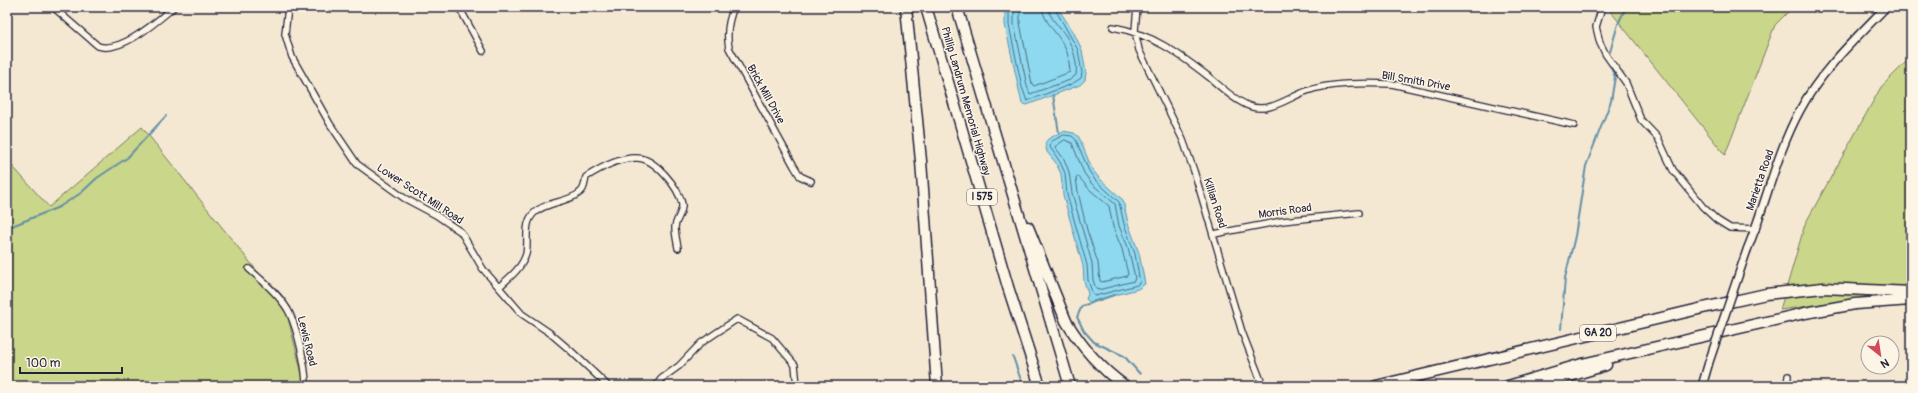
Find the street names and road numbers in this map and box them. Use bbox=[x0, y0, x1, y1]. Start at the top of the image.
street label: Phillip Landrum Memorial Highway bbox=[939, 25, 994, 177]
street label: Brick Mill Drive bbox=[744, 62, 788, 126]
street label: Bill Smith Drive bbox=[1381, 69, 1452, 94]
street label: Marietta Road bbox=[1744, 148, 1776, 212]
street label: Lower Scott Mill Road bbox=[374, 161, 466, 227]
street label: Killian Road bbox=[1201, 176, 1229, 230]
road number: I 575 bbox=[967, 189, 997, 205]
street label: Morris Road bbox=[1257, 201, 1313, 221]
street label: Lewis Road bbox=[295, 315, 319, 367]
road number: GA 20 bbox=[1580, 325, 1616, 341]

